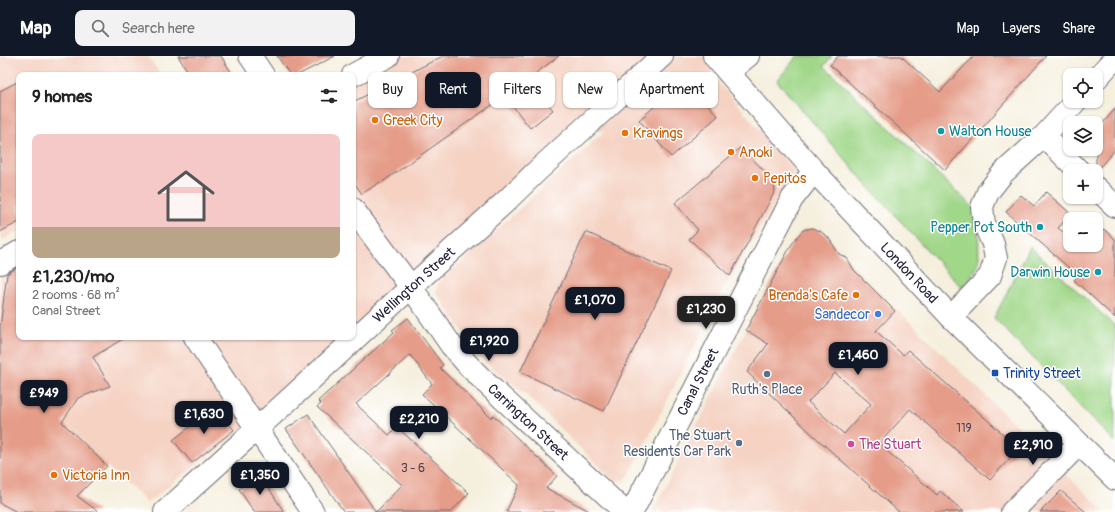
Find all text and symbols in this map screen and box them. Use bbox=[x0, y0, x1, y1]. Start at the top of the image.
search box bbox=[75, 10, 355, 46]
text: Map bbox=[20, 16, 51, 40]
icon: search bbox=[89, 17, 111, 39]
text: Search here bbox=[121, 19, 195, 38]
text: Map bbox=[957, 20, 980, 37]
text: Layers bbox=[1002, 20, 1040, 37]
text: Share bbox=[1062, 20, 1095, 37]
map controls bbox=[1063, 68, 1103, 252]
button: locate bbox=[1063, 68, 1103, 108]
chip: Buy bbox=[368, 72, 417, 108]
chip: Rent bbox=[425, 72, 481, 108]
chip: Filters bbox=[489, 72, 555, 108]
chip: New bbox=[563, 72, 617, 108]
chip: Apartment bbox=[625, 72, 718, 108]
icon: filters bbox=[318, 85, 340, 107]
text: 9 homes bbox=[32, 86, 92, 107]
place label: Greek City bbox=[383, 112, 442, 129]
marker: Greek City bbox=[370, 115, 380, 125]
button: layers bbox=[1063, 116, 1103, 156]
place label: Walton House bbox=[949, 123, 1031, 140]
place label: Kravings bbox=[633, 125, 684, 142]
marker: Walton House bbox=[936, 126, 946, 136]
marker: Kravings bbox=[620, 128, 630, 138]
place label: Anoki bbox=[739, 144, 773, 161]
marker: Anoki bbox=[726, 147, 736, 157]
icon: home bbox=[150, 160, 222, 232]
button: + bbox=[1063, 164, 1103, 204]
place label: Pepitos bbox=[763, 170, 807, 187]
marker: Pepitos bbox=[750, 173, 760, 183]
button: − bbox=[1063, 212, 1103, 252]
place label: Pepper Pot South bbox=[930, 219, 1032, 236]
marker: Pepper Pot South bbox=[1035, 222, 1045, 232]
street label: London Road bbox=[876, 239, 942, 307]
street label: Wellington Street bbox=[369, 243, 459, 326]
place label: Darwin House bbox=[1010, 264, 1090, 281]
text: £1,230/mo bbox=[32, 266, 114, 287]
marker: Darwin House bbox=[1093, 267, 1103, 277]
text: 2 rooms · 68 m² bbox=[32, 287, 120, 303]
pin: £1,070 bbox=[562, 287, 628, 321]
place label: Brenda's Cafe bbox=[768, 287, 848, 304]
marker: Brenda's Cafe bbox=[851, 290, 861, 300]
text: £1,070 bbox=[574, 292, 616, 308]
pin: £1,230 bbox=[673, 296, 739, 330]
text: £1,230 bbox=[686, 301, 726, 317]
text: Canal Street bbox=[32, 303, 100, 319]
place label: Sandecor bbox=[814, 306, 870, 323]
marker: Sandecor bbox=[873, 309, 883, 319]
pin: £1,920 bbox=[456, 328, 522, 362]
text: £1,920 bbox=[469, 333, 509, 349]
pin: £1,460 bbox=[825, 342, 891, 376]
street label: Canal Street bbox=[674, 345, 722, 419]
text: £1,460 bbox=[838, 347, 878, 363]
place label: Trinity Street bbox=[1003, 365, 1081, 382]
marker: Trinity Street bbox=[990, 368, 1000, 378]
marker: Ruth's Place bbox=[762, 369, 772, 379]
pin: £949 bbox=[20, 380, 68, 414]
street label: Carrington Street bbox=[484, 380, 572, 464]
place label: Ruth's Place bbox=[731, 381, 803, 398]
text: £949 bbox=[29, 385, 59, 401]
pin: £1,630 bbox=[171, 401, 237, 435]
text: £1,630 bbox=[184, 406, 224, 422]
pin: £2,210 bbox=[386, 406, 452, 440]
text: £2,210 bbox=[399, 411, 439, 427]
house number: 119 bbox=[956, 421, 972, 436]
place label: The Stuart Residents Car Park bbox=[623, 427, 731, 460]
pin: £2,910 bbox=[1000, 432, 1066, 466]
place label: The Stuart bbox=[859, 436, 922, 453]
text: £2,910 bbox=[1013, 437, 1053, 453]
marker: The Stuart Residents Car Park bbox=[734, 438, 744, 448]
marker: The Stuart bbox=[846, 439, 856, 449]
house number: 3 - 6 bbox=[401, 461, 425, 476]
pin: £1,350 bbox=[227, 462, 293, 496]
place label: Victoria Inn bbox=[62, 467, 130, 484]
text: £1,350 bbox=[240, 467, 280, 483]
marker: Victoria Inn bbox=[49, 470, 59, 480]

